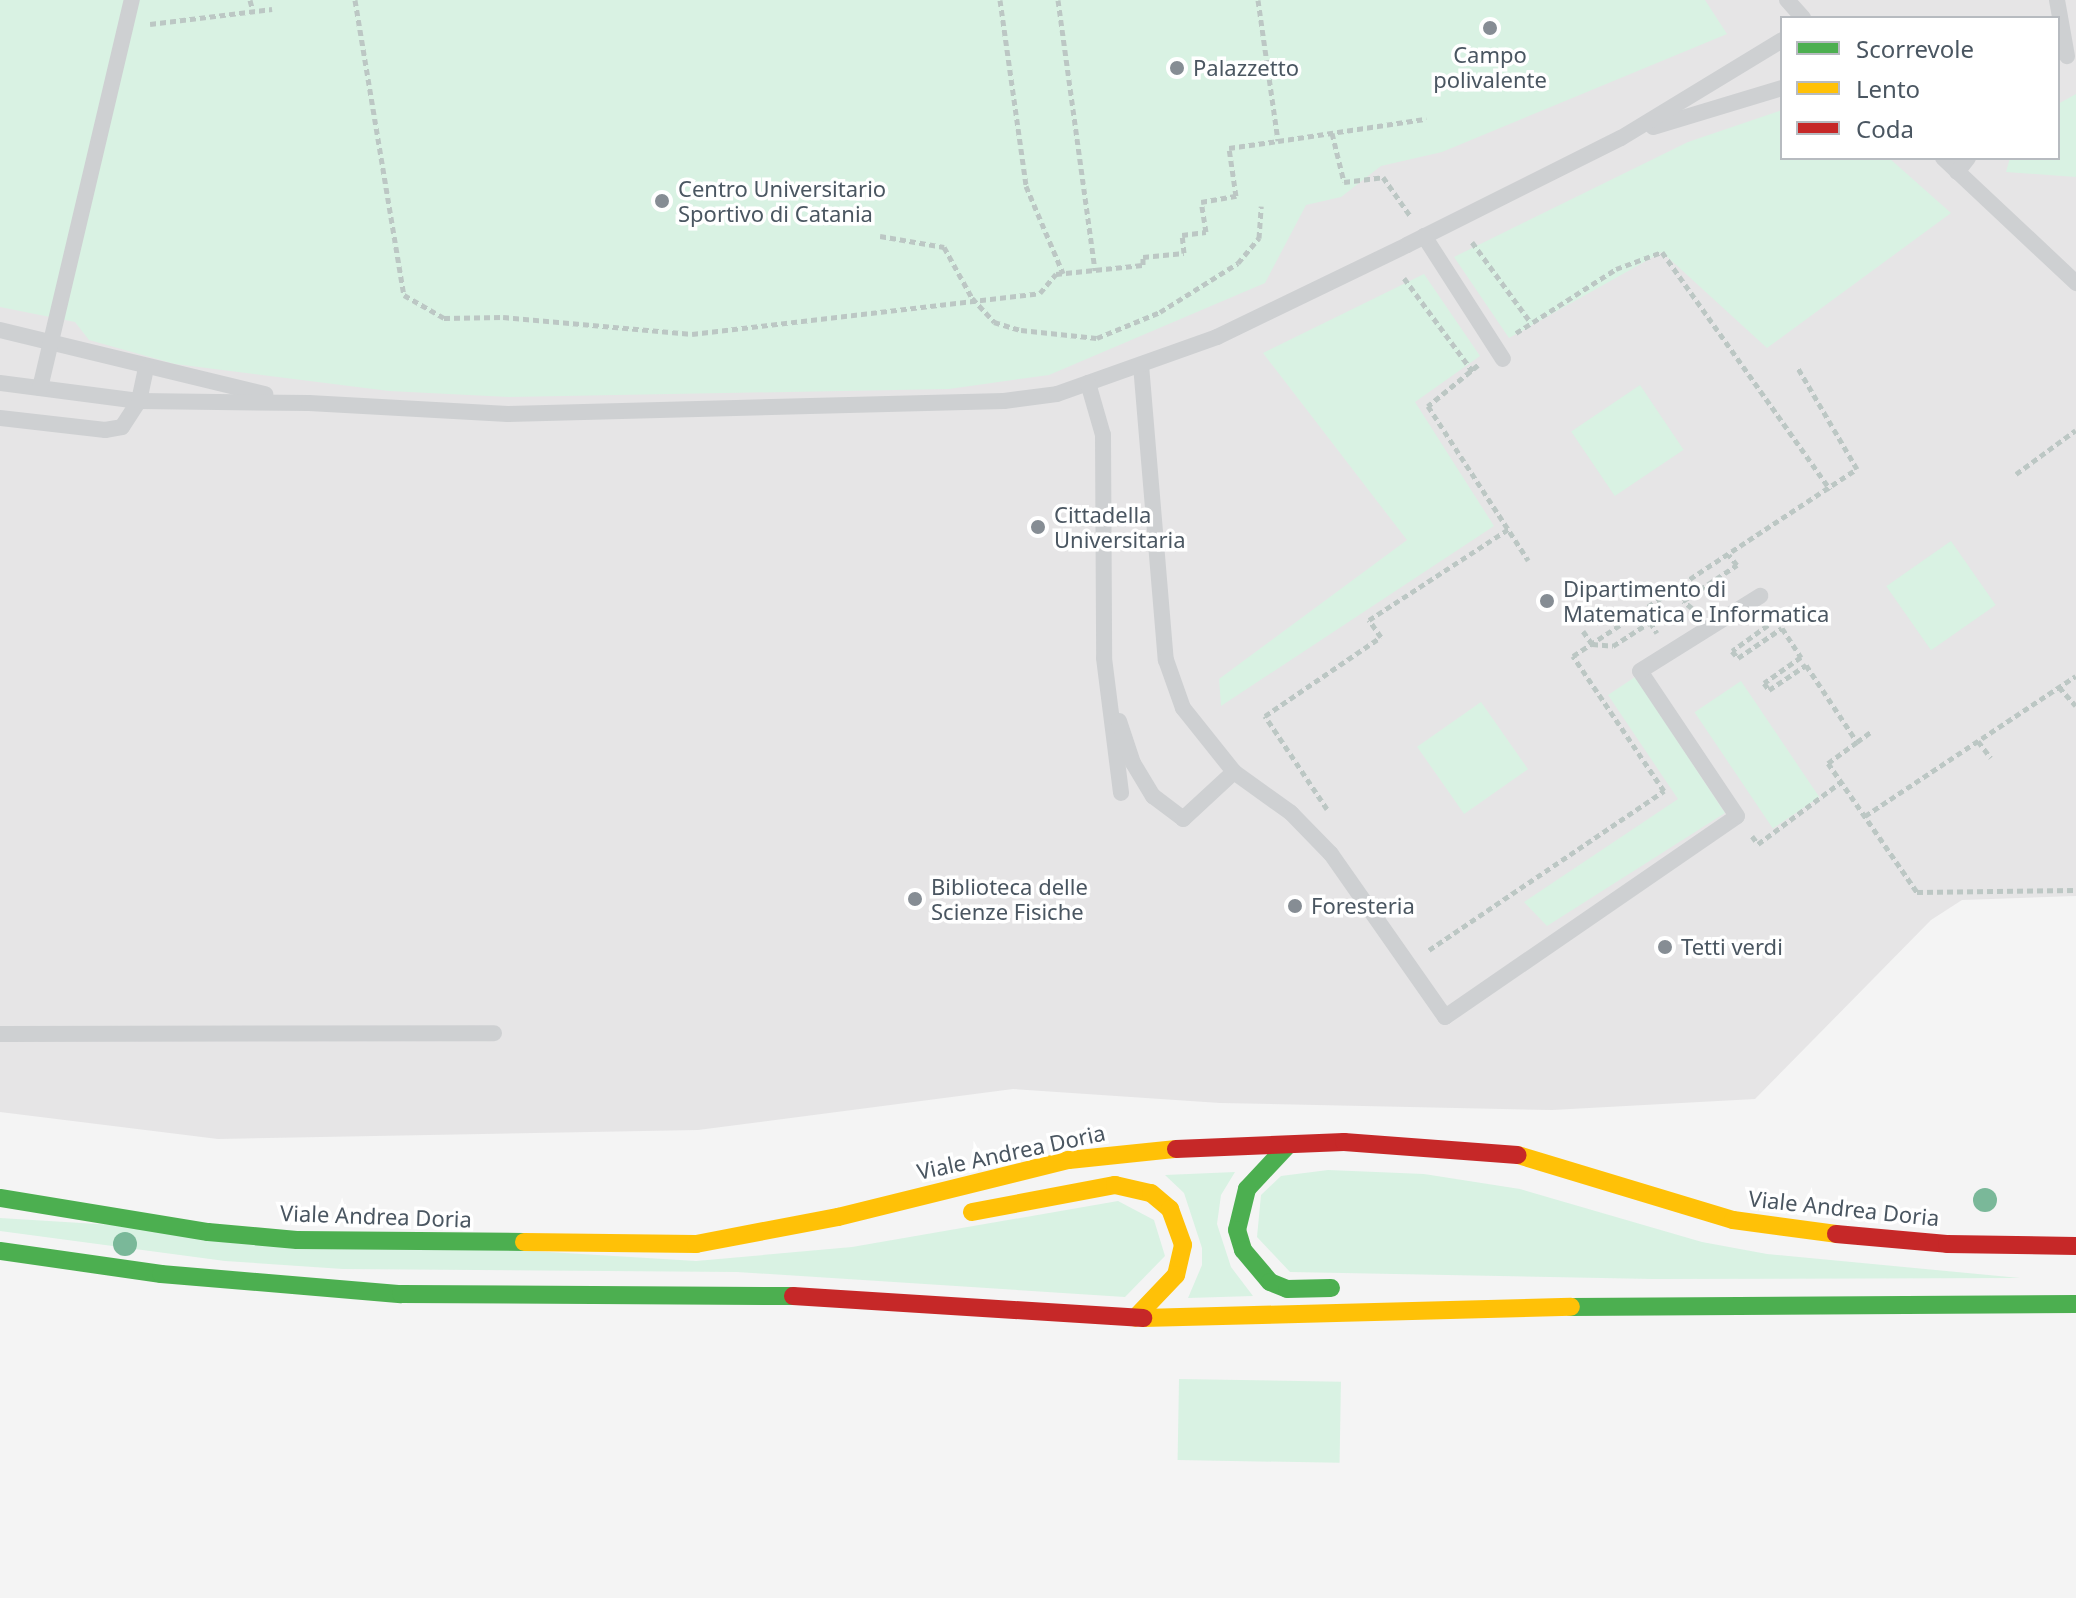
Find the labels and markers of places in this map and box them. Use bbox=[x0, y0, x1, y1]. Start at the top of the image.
marker: Campo polivalente bbox=[1481, 19, 1499, 37]
place label: Campo polivalente bbox=[1433, 41, 1547, 92]
place label: Palazzetto bbox=[1193, 55, 1299, 81]
marker: Palazzetto bbox=[1168, 59, 1186, 77]
place label: Centro Universitario Sportivo di Catania bbox=[678, 175, 886, 226]
marker: Centro Universitario Sportivo di Catania bbox=[653, 192, 671, 210]
place label: Cittadella Universitaria bbox=[1054, 501, 1186, 552]
marker: Cittadella Universitaria bbox=[1029, 518, 1047, 536]
place label: Dipartimento di Matematica e Informatica bbox=[1563, 575, 1829, 626]
marker: Dipartimento di Matematica e Informatica bbox=[1538, 592, 1556, 610]
place label: Biblioteca delle Scienze Fisiche bbox=[931, 873, 1088, 924]
marker: Biblioteca delle Scienze Fisiche bbox=[906, 890, 924, 908]
place label: Foresteria bbox=[1311, 893, 1415, 919]
marker: Foresteria bbox=[1286, 897, 1304, 915]
place label: Tetti verdi bbox=[1681, 934, 1783, 960]
marker: Tetti verdi bbox=[1656, 938, 1674, 956]

